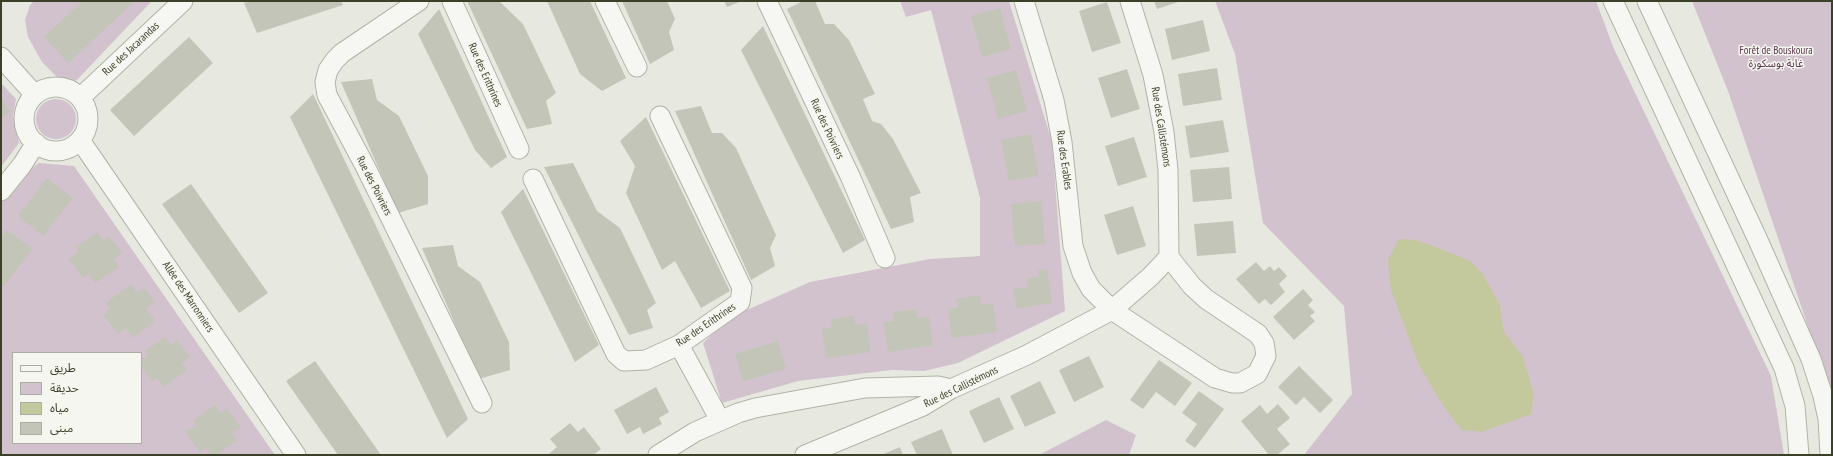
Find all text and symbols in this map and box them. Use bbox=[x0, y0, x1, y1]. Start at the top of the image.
street label: Rue des Jacarandas bbox=[100, 19, 162, 79]
street label: Rue des Erithrines bbox=[465, 41, 505, 109]
park label: Forêt de Bouskoura غابة بوسكورة bbox=[1739, 44, 1813, 70]
street label: Rue des Callistémons bbox=[1148, 86, 1174, 168]
street label: Rue des Poivriers bbox=[807, 97, 847, 161]
street label: Rue des Erables bbox=[1053, 129, 1075, 191]
street label: Rue des Poivriers bbox=[353, 154, 395, 218]
street label: Allée des Marronniers bbox=[159, 259, 217, 335]
street label: Rue des Erithrines bbox=[674, 300, 738, 350]
legend bbox=[12, 352, 142, 444]
text: طريق bbox=[50, 360, 76, 375]
street label: Rue des Callistémons bbox=[922, 363, 1000, 411]
text: حديقة bbox=[50, 380, 79, 395]
text: مياه bbox=[50, 400, 69, 415]
text: مبنى bbox=[50, 420, 73, 435]

